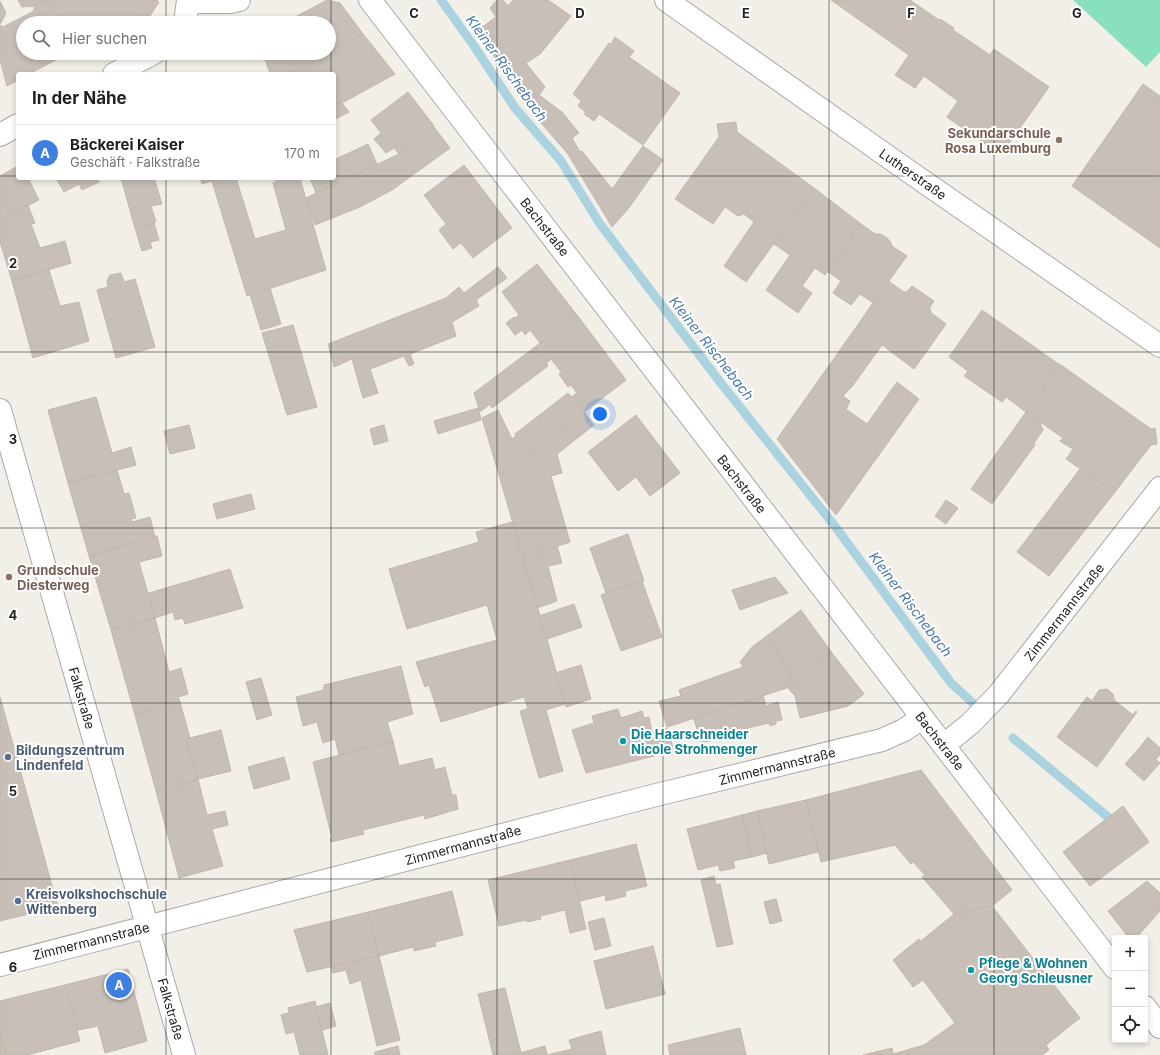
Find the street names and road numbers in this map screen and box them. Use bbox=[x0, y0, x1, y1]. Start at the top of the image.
street label: Lutherstraße bbox=[876, 145, 950, 203]
street label: Bachstraße bbox=[517, 195, 573, 259]
street label: Bachstraße bbox=[714, 452, 770, 516]
street label: Zimmermannstraße bbox=[1021, 560, 1107, 664]
street label: Falkstraße bbox=[66, 665, 98, 731]
street label: Bachstraße bbox=[912, 709, 968, 773]
street label: Zimmermannstraße bbox=[717, 744, 837, 788]
street label: Zimmermannstraße bbox=[403, 822, 523, 868]
street label: Zimmermannstraße bbox=[31, 919, 151, 963]
street label: Falkstraße bbox=[155, 976, 187, 1042]

